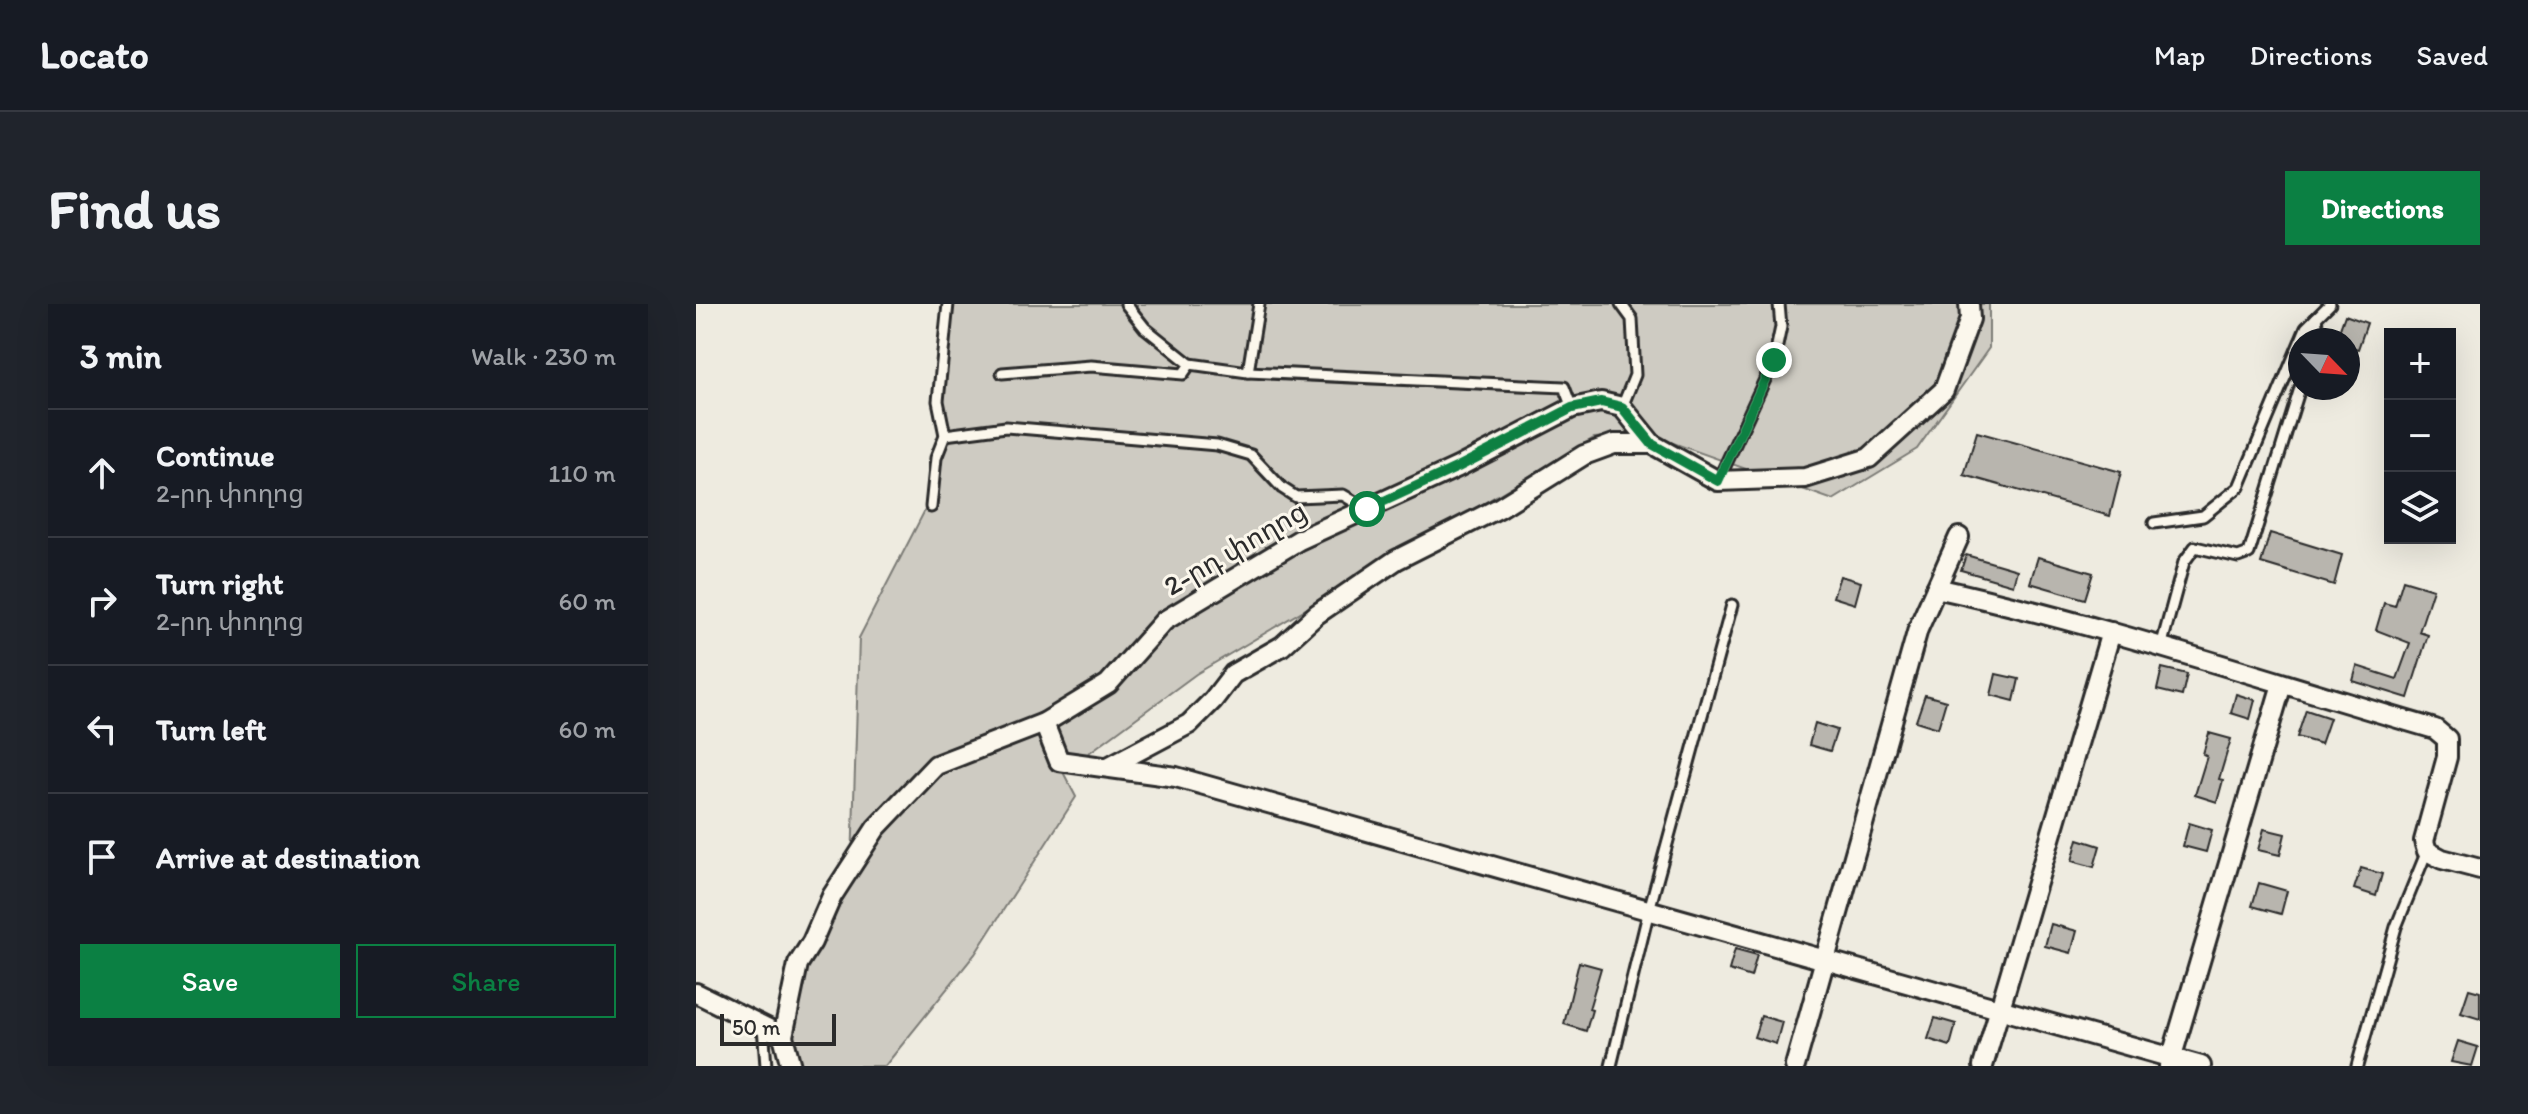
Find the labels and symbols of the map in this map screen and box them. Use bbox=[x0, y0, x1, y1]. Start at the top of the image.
north arrow bbox=[2288, 328, 2360, 400]
route end bbox=[1756, 342, 1792, 378]
route start bbox=[1349, 491, 1385, 527]
street label: 2-րդ փողոց bbox=[1158, 493, 1312, 603]
scale bar bbox=[720, 1010, 836, 1046]

